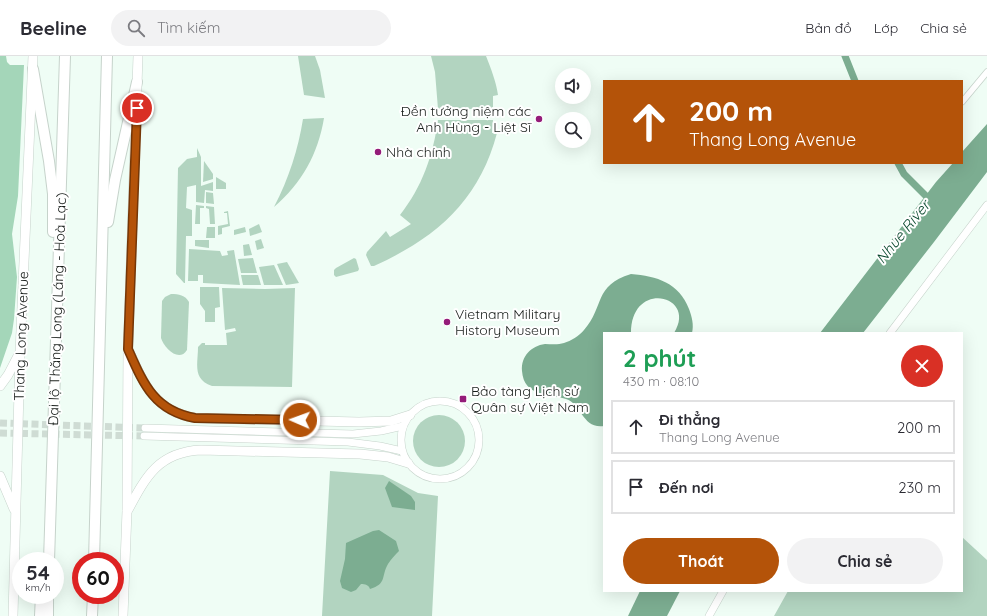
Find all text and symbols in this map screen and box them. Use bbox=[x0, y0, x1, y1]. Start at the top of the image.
search box bbox=[111, 10, 391, 46]
text: Beeline bbox=[20, 16, 87, 40]
icon: search bbox=[125, 17, 147, 39]
text: Tìm kiếm bbox=[157, 18, 220, 37]
text: Bản đồ bbox=[805, 19, 852, 37]
text: Lớp bbox=[874, 19, 898, 37]
text: Chia sẻ bbox=[920, 19, 967, 37]
map controls bbox=[555, 68, 591, 148]
button: sound bbox=[555, 68, 591, 104]
pin bbox=[120, 91, 154, 125]
text: 200 m bbox=[689, 93, 773, 128]
icon: ahead bbox=[623, 96, 675, 148]
icon: arrive bbox=[126, 97, 148, 119]
place label: Đền tưởng niệm các Anh Hùng - Liệt Sĩ bbox=[401, 102, 532, 136]
button: search bbox=[555, 112, 591, 148]
marker: Đền tưởng niệm các Anh Hùng - Liệt Sĩ bbox=[534, 114, 544, 124]
text: Thang Long Avenue bbox=[689, 128, 856, 151]
place label: Nhà chính bbox=[386, 143, 451, 161]
marker: Nhà chính bbox=[373, 147, 383, 157]
street label: Đại lộ Thăng Long (Láng - Hoà Lạc) bbox=[44, 192, 70, 426]
water label: Nhue River bbox=[871, 194, 935, 267]
street label: Thang Long Avenue bbox=[10, 271, 32, 401]
place label: Vietnam Military History Museum bbox=[455, 305, 561, 339]
marker: Vietnam Military History Museum bbox=[442, 317, 452, 327]
text: 2 phút bbox=[623, 343, 696, 373]
button: close bbox=[901, 345, 943, 387]
text: 430 m · 08:10 bbox=[623, 373, 699, 389]
place label: Bảo tàng Lịch sử Quân sự Việt Nam bbox=[471, 382, 589, 416]
marker: Bảo tàng Lịch sử Quân sự Việt Nam bbox=[458, 394, 468, 404]
position arrow bbox=[279, 399, 321, 441]
text: Đi thẳng bbox=[659, 410, 720, 429]
icon: ahead bbox=[625, 416, 647, 438]
text: 200 m bbox=[897, 418, 941, 437]
text: Thang Long Avenue bbox=[659, 429, 780, 445]
icon: arrive bbox=[625, 476, 647, 498]
text: Đến nơi bbox=[659, 478, 714, 497]
text: 230 m bbox=[898, 478, 941, 497]
button: Thoát bbox=[623, 538, 779, 584]
button: Chia sẻ bbox=[787, 538, 943, 584]
speed limit sign: 60 bbox=[72, 552, 124, 604]
text: 54 bbox=[26, 560, 50, 585]
text: km/h bbox=[25, 581, 51, 594]

